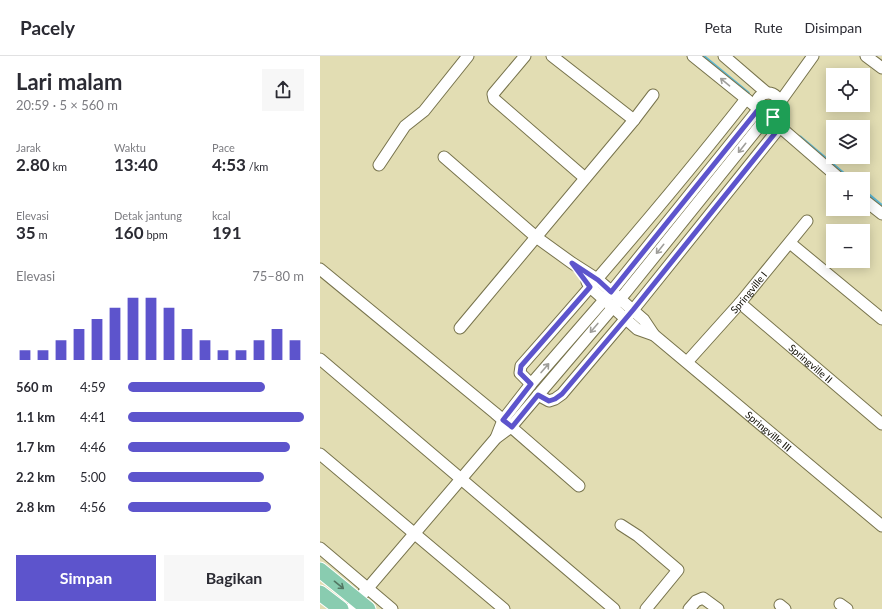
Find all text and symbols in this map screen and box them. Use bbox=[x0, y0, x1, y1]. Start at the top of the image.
text: Pacely bbox=[20, 16, 75, 39]
text: Peta bbox=[705, 19, 732, 36]
text: Rute bbox=[754, 19, 783, 36]
text: Disimpan bbox=[805, 19, 862, 36]
text: Lari malam bbox=[16, 68, 122, 95]
map controls bbox=[826, 68, 870, 268]
button: locate bbox=[826, 68, 870, 112]
button: share bbox=[262, 69, 304, 111]
one-way arrow bbox=[719, 78, 730, 87]
text: 20:59 · 5 × 560 m bbox=[16, 97, 118, 113]
pin bbox=[756, 100, 790, 134]
icon: arrive bbox=[762, 106, 784, 128]
button: layers bbox=[826, 120, 870, 164]
text: Jarak bbox=[16, 141, 41, 154]
text: Waktu bbox=[114, 141, 146, 154]
text: Pace bbox=[212, 141, 235, 154]
one-way arrow bbox=[738, 143, 746, 154]
text: 2.80 bbox=[16, 154, 50, 175]
text: 13:40 bbox=[114, 154, 158, 175]
text: 4:53 bbox=[212, 154, 246, 175]
text: km bbox=[50, 160, 67, 173]
text: /km bbox=[246, 160, 268, 173]
button: + bbox=[826, 172, 870, 216]
text: Elevasi bbox=[16, 209, 49, 222]
text: Detak jantung bbox=[114, 209, 182, 222]
text: kcal bbox=[212, 209, 231, 222]
text: 35 bbox=[16, 222, 36, 243]
text: 160 bbox=[114, 222, 144, 243]
text: 191 bbox=[212, 222, 242, 243]
button: − bbox=[826, 224, 870, 268]
text: m bbox=[36, 228, 48, 241]
text: bpm bbox=[144, 228, 168, 241]
one-way arrow bbox=[656, 244, 665, 255]
text: Elevasi bbox=[16, 268, 55, 284]
text: 75–80 m bbox=[252, 268, 304, 284]
street label: Springville I bbox=[728, 269, 769, 316]
one-way arrow bbox=[590, 322, 599, 333]
street label: Springville II bbox=[787, 341, 835, 385]
one-way arrow bbox=[540, 363, 549, 374]
text: 560 m bbox=[16, 379, 53, 395]
text: 4:59 bbox=[80, 379, 106, 395]
street label: Springville III bbox=[743, 408, 794, 454]
text: 1.1 km bbox=[16, 409, 55, 425]
text: 4:41 bbox=[80, 409, 106, 425]
text: 1.7 km bbox=[16, 439, 55, 455]
text: 4:46 bbox=[80, 439, 106, 455]
text: 2.2 km bbox=[16, 469, 55, 485]
text: 5:00 bbox=[80, 469, 106, 485]
text: 2.8 km bbox=[16, 499, 55, 515]
text: 4:56 bbox=[80, 499, 106, 515]
button: Simpan bbox=[16, 555, 156, 601]
button: Bagikan bbox=[164, 555, 304, 601]
one-way arrow bbox=[333, 581, 344, 590]

